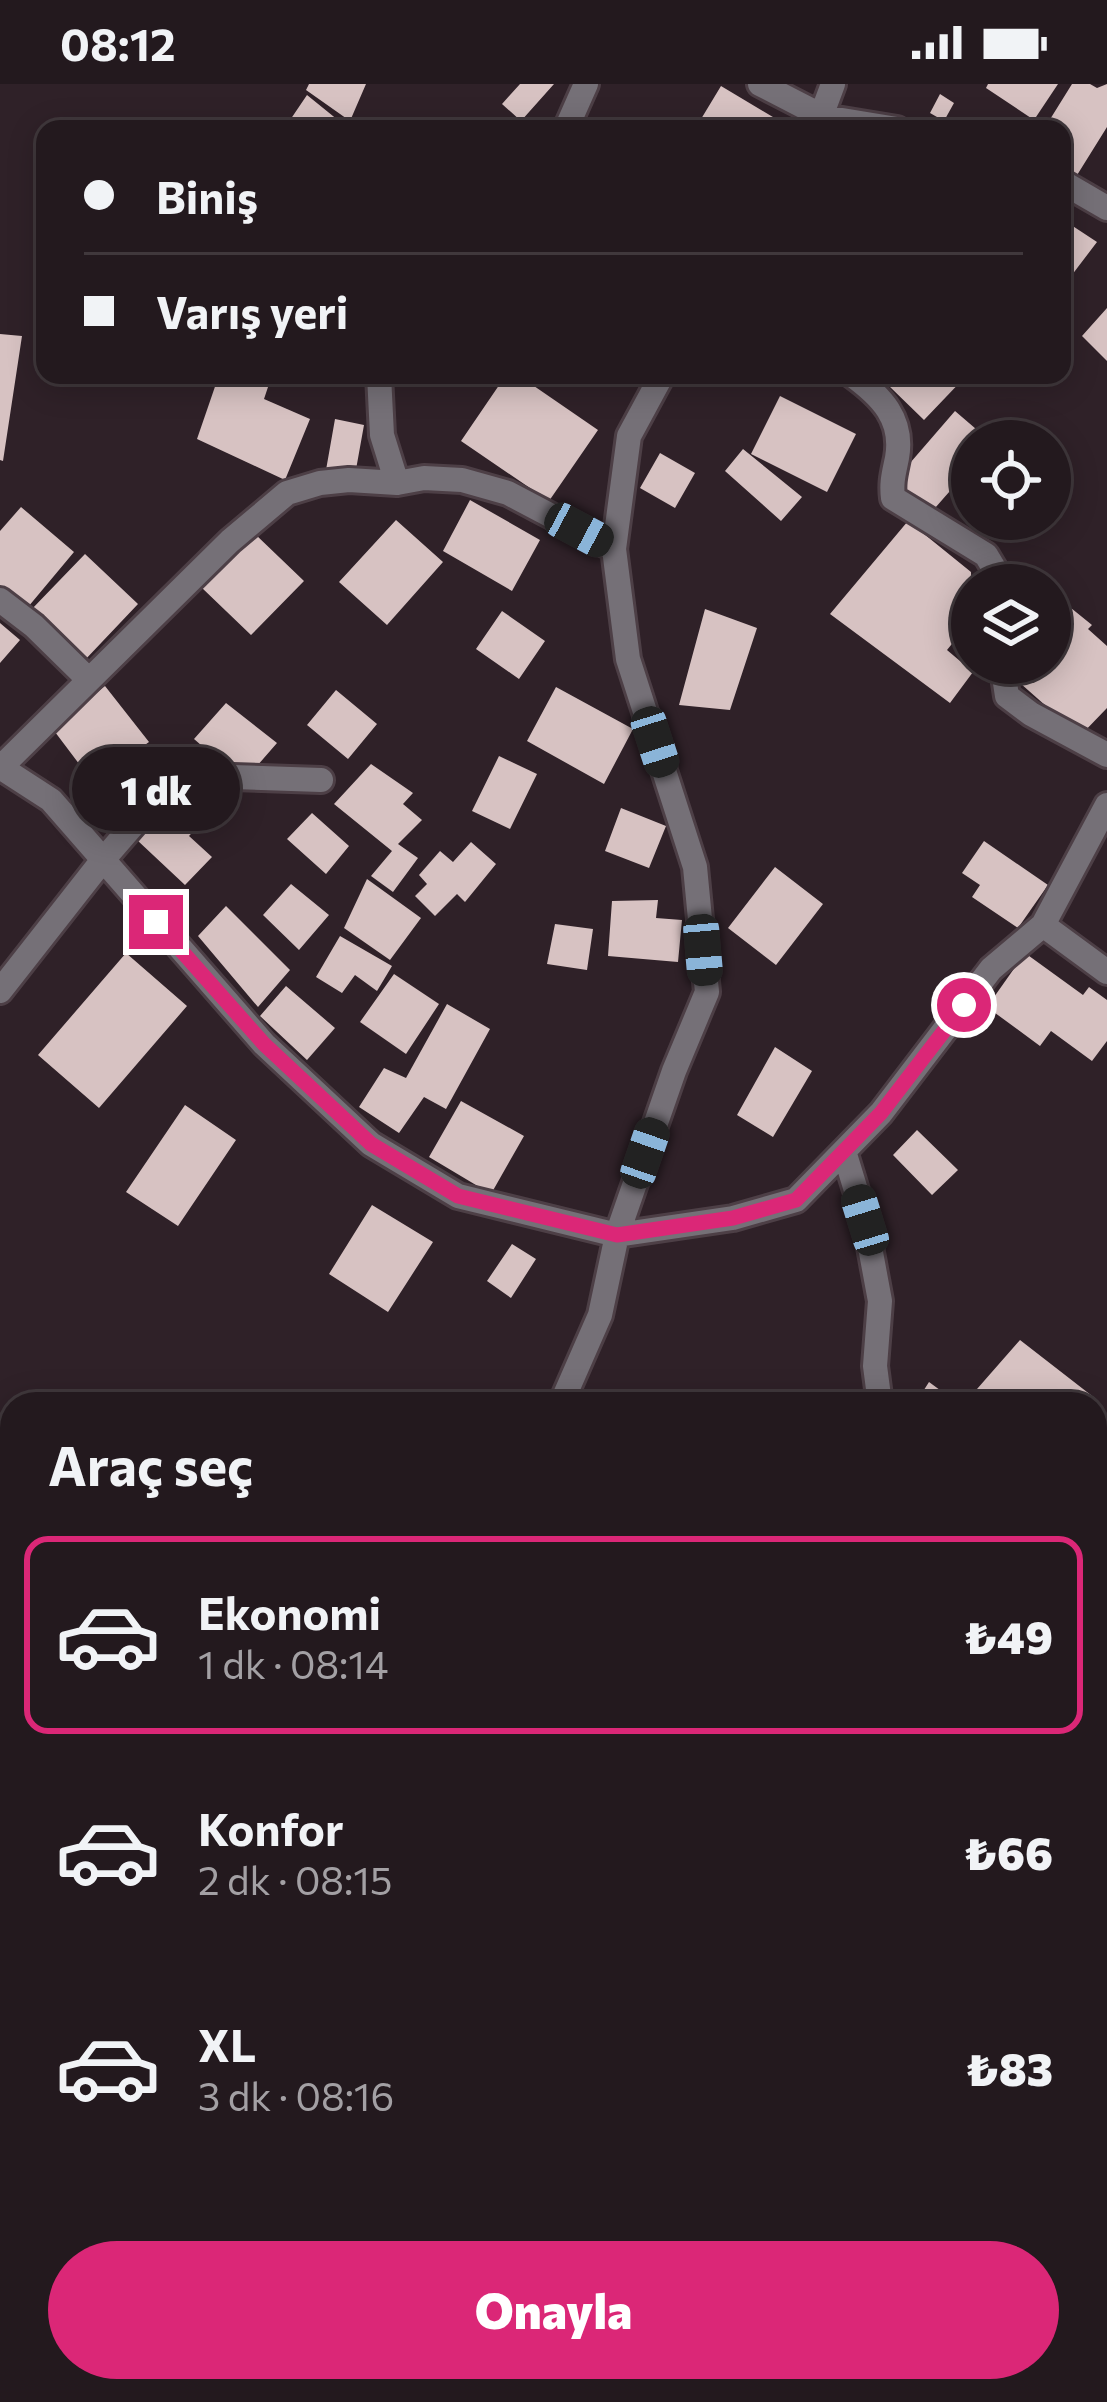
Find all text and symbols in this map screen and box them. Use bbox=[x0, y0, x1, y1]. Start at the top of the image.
text: 08:12 bbox=[60, 15, 176, 70]
text: Biniş bbox=[156, 168, 258, 223]
text: Varış yeri bbox=[156, 283, 348, 338]
map controls bbox=[951, 420, 1071, 684]
button: locate bbox=[951, 420, 1071, 540]
car bbox=[539, 497, 619, 563]
button: layers bbox=[951, 564, 1071, 684]
car bbox=[627, 702, 683, 782]
callout: 1 dk bbox=[72, 748, 240, 832]
text: 1 dk bbox=[120, 765, 192, 813]
route end bbox=[129, 895, 183, 949]
car bbox=[682, 913, 724, 987]
route start bbox=[937, 978, 991, 1032]
car bbox=[616, 1113, 674, 1193]
car bbox=[837, 1180, 893, 1260]
text: Araç seç bbox=[48, 1431, 253, 1497]
icon: car bbox=[54, 1581, 162, 1689]
text: Ekonomi bbox=[198, 1584, 381, 1639]
text: ₺49 bbox=[964, 1608, 1053, 1663]
text: 1 dk · 08:14 bbox=[198, 1639, 388, 1687]
icon: car bbox=[54, 1797, 162, 1905]
text: Konfor bbox=[198, 1800, 344, 1855]
text: ₺66 bbox=[964, 1824, 1053, 1879]
text: 2 dk · 08:15 bbox=[198, 1855, 392, 1903]
icon: car bbox=[54, 2013, 162, 2121]
text: XL bbox=[198, 2016, 256, 2071]
text: ₺83 bbox=[966, 2040, 1053, 2095]
text: 3 dk · 08:16 bbox=[198, 2071, 394, 2119]
button: Onayla bbox=[48, 2241, 1059, 2379]

